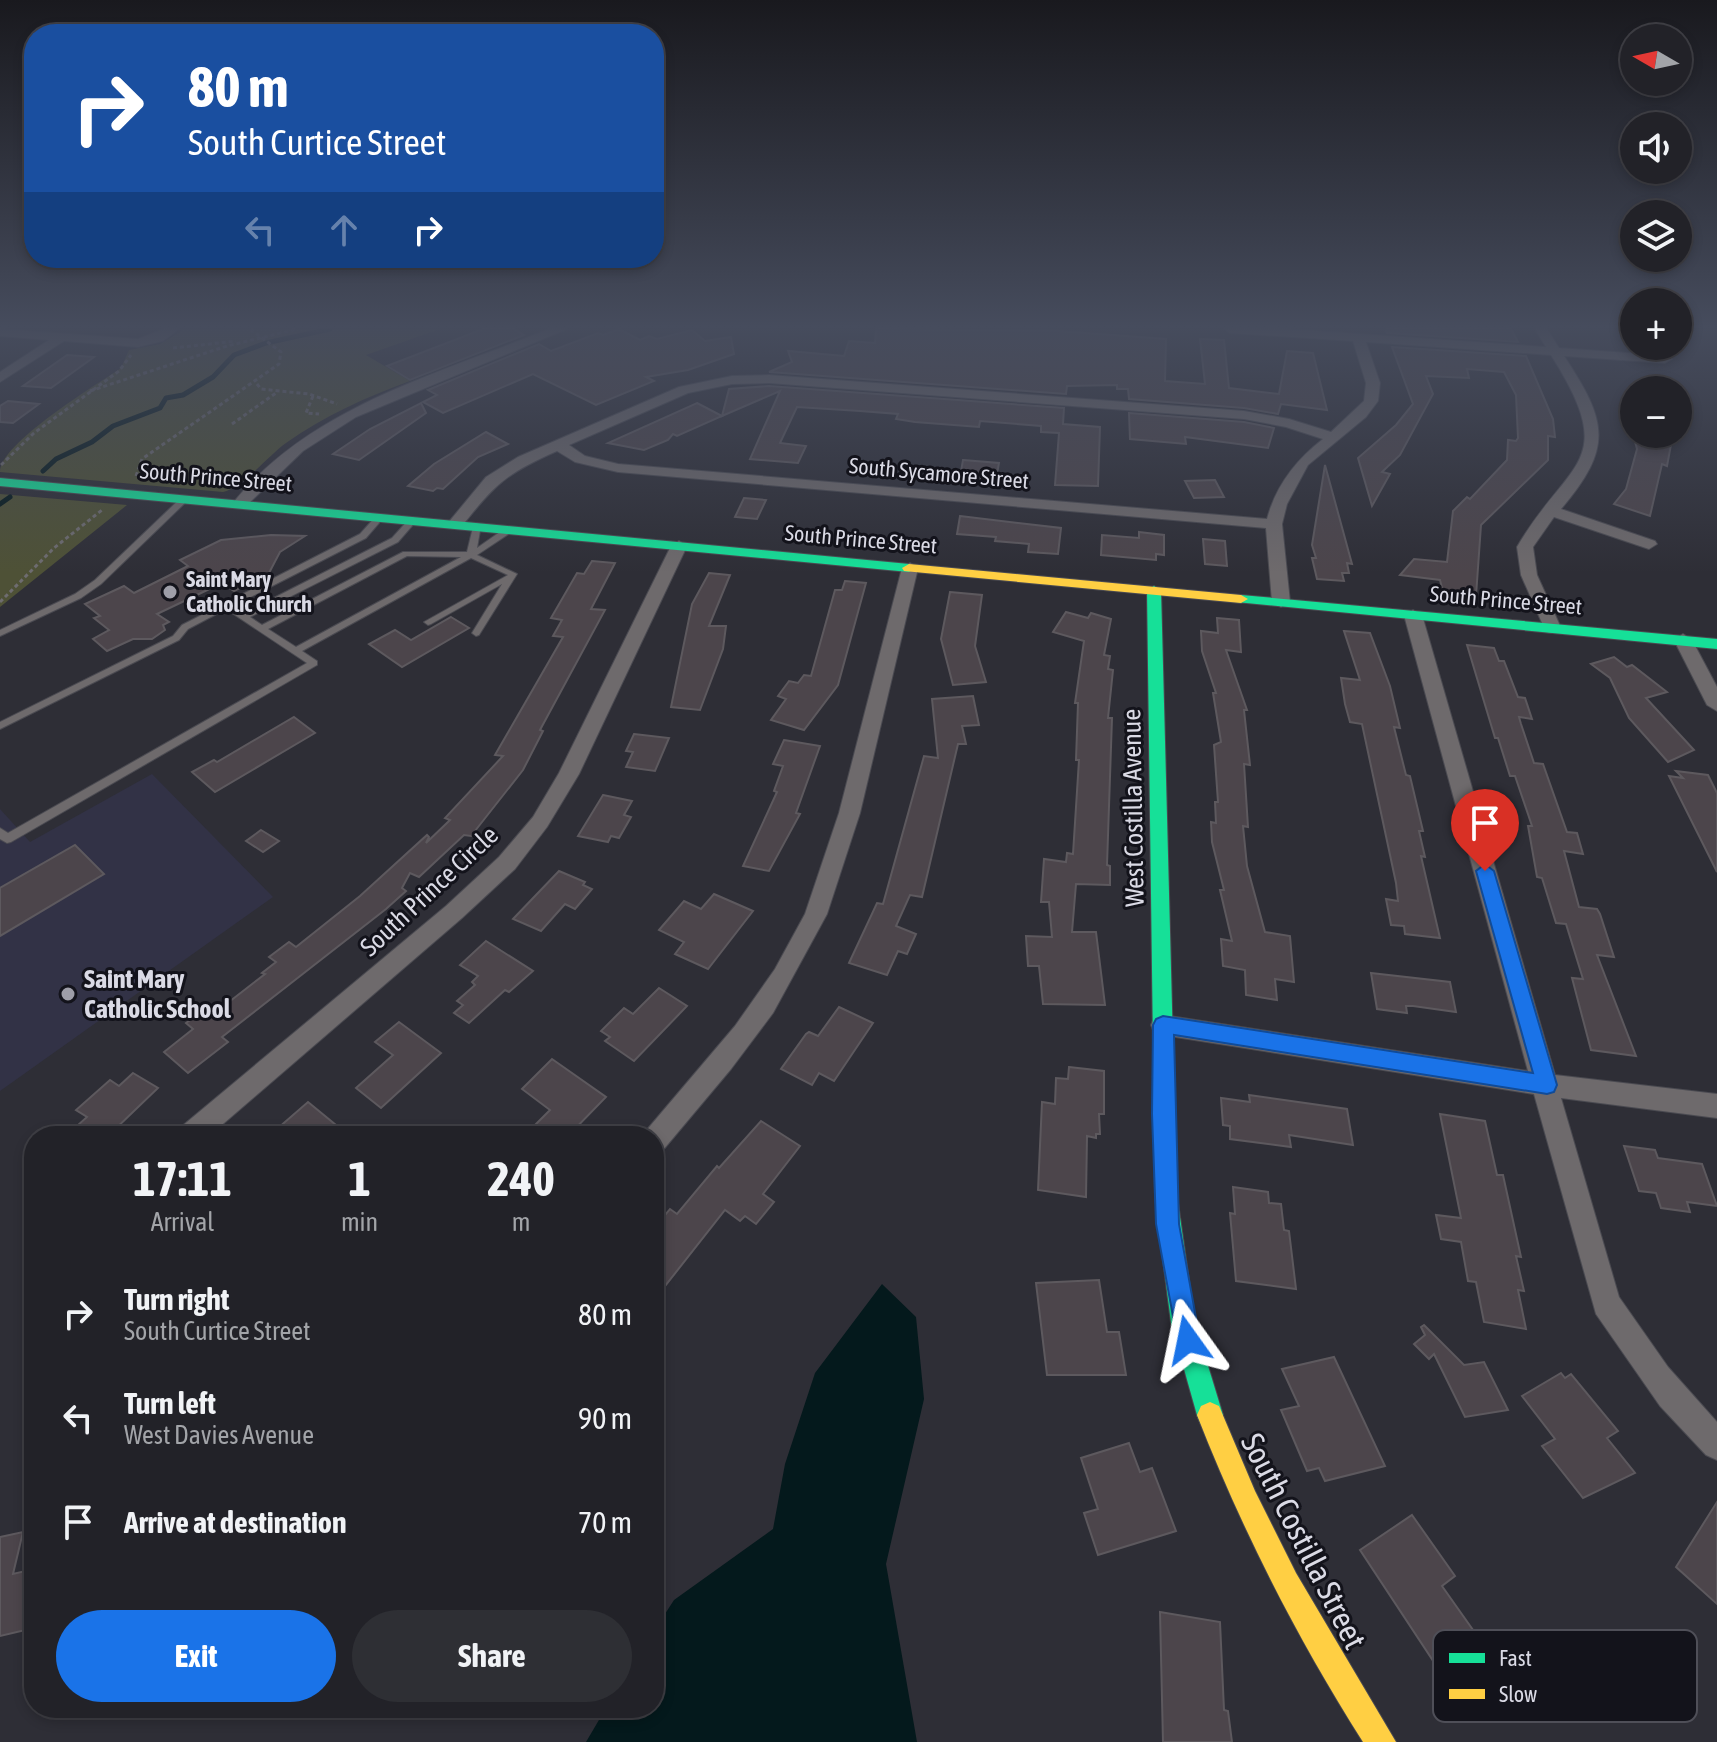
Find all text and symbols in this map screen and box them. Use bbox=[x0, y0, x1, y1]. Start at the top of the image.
north arrow bbox=[1620, 24, 1692, 96]
map controls bbox=[1620, 24, 1692, 448]
text: 80 m bbox=[188, 55, 289, 119]
icon: right bbox=[56, 56, 160, 160]
button: sound bbox=[1620, 112, 1692, 184]
text: South Curtice Street bbox=[188, 121, 446, 163]
button: layers bbox=[1620, 200, 1692, 272]
icon: left bbox=[238, 208, 282, 252]
icon: ahead bbox=[322, 208, 366, 252]
icon: right bbox=[406, 208, 450, 252]
button: + bbox=[1620, 288, 1692, 360]
button: − bbox=[1620, 376, 1692, 448]
street label: South Sycamore Street bbox=[848, 452, 1030, 494]
street label: South Prince Street bbox=[139, 457, 293, 497]
street label: South Prince Street bbox=[784, 519, 938, 559]
place label: Saint Mary Catholic Church bbox=[186, 566, 312, 617]
street label: South Prince Street bbox=[1429, 580, 1583, 620]
marker: Saint Mary Catholic Church bbox=[161, 583, 179, 601]
street label: West Costilla Avenue bbox=[1116, 709, 1150, 907]
pin bbox=[1451, 789, 1519, 871]
icon: arrive bbox=[1463, 801, 1507, 845]
street label: South Prince Circle bbox=[354, 820, 504, 962]
place label: Saint Mary Catholic School bbox=[84, 964, 232, 1024]
marker: Saint Mary Catholic School bbox=[59, 985, 77, 1003]
text: 17:11 bbox=[133, 1151, 232, 1206]
text: 1 bbox=[348, 1151, 371, 1206]
text: 240 bbox=[487, 1151, 555, 1206]
text: Arrival bbox=[151, 1207, 214, 1237]
text: min bbox=[341, 1207, 378, 1237]
text: m bbox=[512, 1207, 530, 1237]
text: Turn right bbox=[124, 1282, 230, 1316]
icon: right bbox=[56, 1292, 100, 1336]
text: 80 m bbox=[578, 1297, 632, 1331]
position arrow bbox=[1146, 1298, 1230, 1382]
text: South Curtice Street bbox=[124, 1316, 311, 1346]
text: Turn left bbox=[124, 1386, 216, 1420]
icon: left bbox=[56, 1396, 100, 1440]
text: 90 m bbox=[578, 1401, 632, 1435]
text: West Davies Avenue bbox=[124, 1420, 314, 1450]
street label: South Costilla Street bbox=[1234, 1427, 1374, 1655]
icon: arrive bbox=[56, 1500, 100, 1544]
text: Arrive at destination bbox=[124, 1505, 346, 1539]
text: 70 m bbox=[578, 1505, 632, 1539]
button: Exit bbox=[56, 1610, 336, 1702]
button: Share bbox=[352, 1610, 632, 1702]
legend bbox=[1433, 1630, 1697, 1722]
text: Fast bbox=[1499, 1645, 1532, 1671]
text: Slow bbox=[1499, 1681, 1537, 1707]

